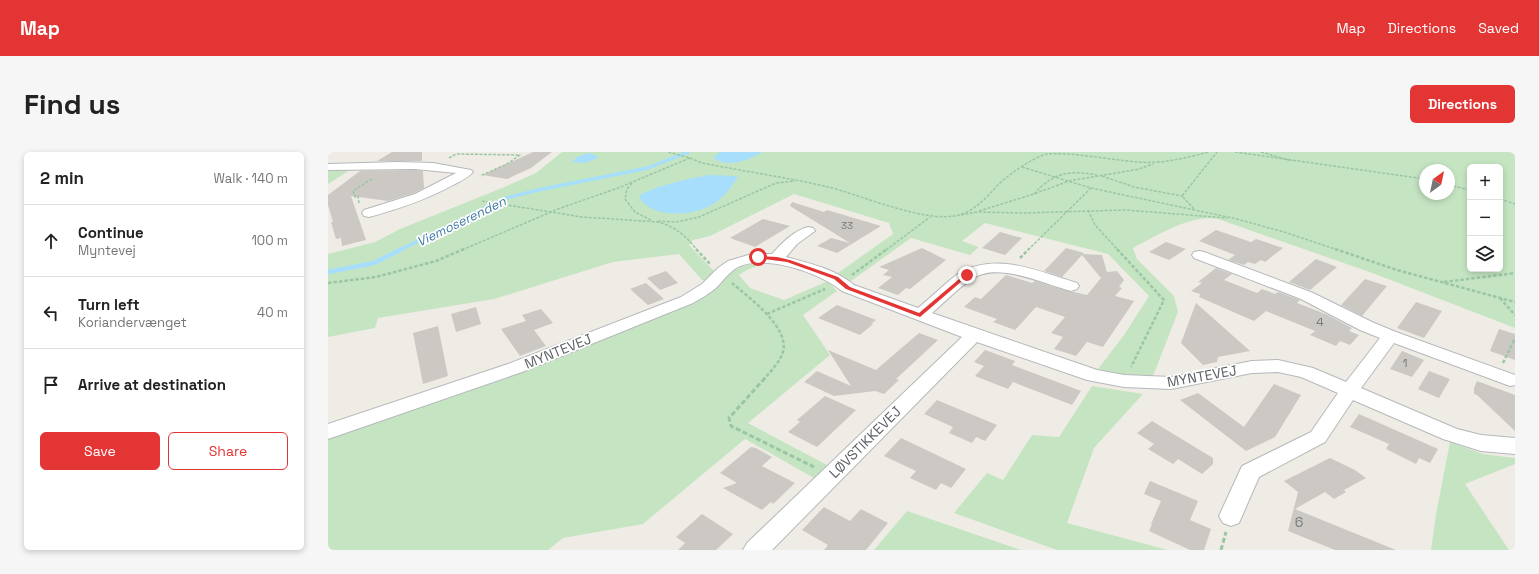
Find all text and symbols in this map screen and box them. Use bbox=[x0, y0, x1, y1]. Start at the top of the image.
text: Map bbox=[20, 16, 60, 41]
text: Map bbox=[1336, 19, 1366, 37]
text: Directions bbox=[1388, 19, 1456, 37]
text: Saved bbox=[1478, 19, 1519, 37]
button: Directions bbox=[1410, 85, 1515, 123]
text: Find us bbox=[24, 86, 121, 122]
north arrow bbox=[1419, 164, 1455, 200]
map controls bbox=[1467, 164, 1503, 272]
button: + bbox=[1467, 164, 1503, 200]
text: 2 min bbox=[40, 167, 84, 189]
text: Walk · 140 m bbox=[214, 170, 288, 187]
water label: Viemoserenden bbox=[414, 192, 509, 250]
button: − bbox=[1467, 200, 1503, 236]
house number: 33 bbox=[841, 219, 853, 232]
text: Continue bbox=[78, 223, 144, 242]
icon: ahead bbox=[40, 230, 62, 252]
text: 100 m bbox=[251, 232, 288, 249]
button: layers bbox=[1467, 236, 1503, 272]
text: Myntevej bbox=[78, 242, 136, 259]
route start bbox=[749, 248, 767, 266]
route end bbox=[958, 266, 976, 284]
text: Turn left bbox=[78, 295, 140, 314]
icon: left bbox=[40, 302, 62, 324]
text: 40 m bbox=[257, 304, 288, 321]
text: Koriandervænget bbox=[78, 314, 187, 331]
house number: 4 bbox=[1316, 314, 1324, 330]
street label: MYNTEVEJ bbox=[522, 329, 594, 373]
house number: 1 bbox=[1402, 355, 1408, 371]
street label: MYNTEVEJ bbox=[1166, 361, 1238, 391]
icon: arrive bbox=[40, 374, 62, 396]
text: Arrive at destination bbox=[78, 375, 226, 394]
street label: LØVSTIKKEVEJ bbox=[825, 402, 905, 482]
button: Save bbox=[40, 432, 160, 470]
button: Share bbox=[168, 432, 288, 470]
house number: 6 bbox=[1295, 513, 1303, 531]

